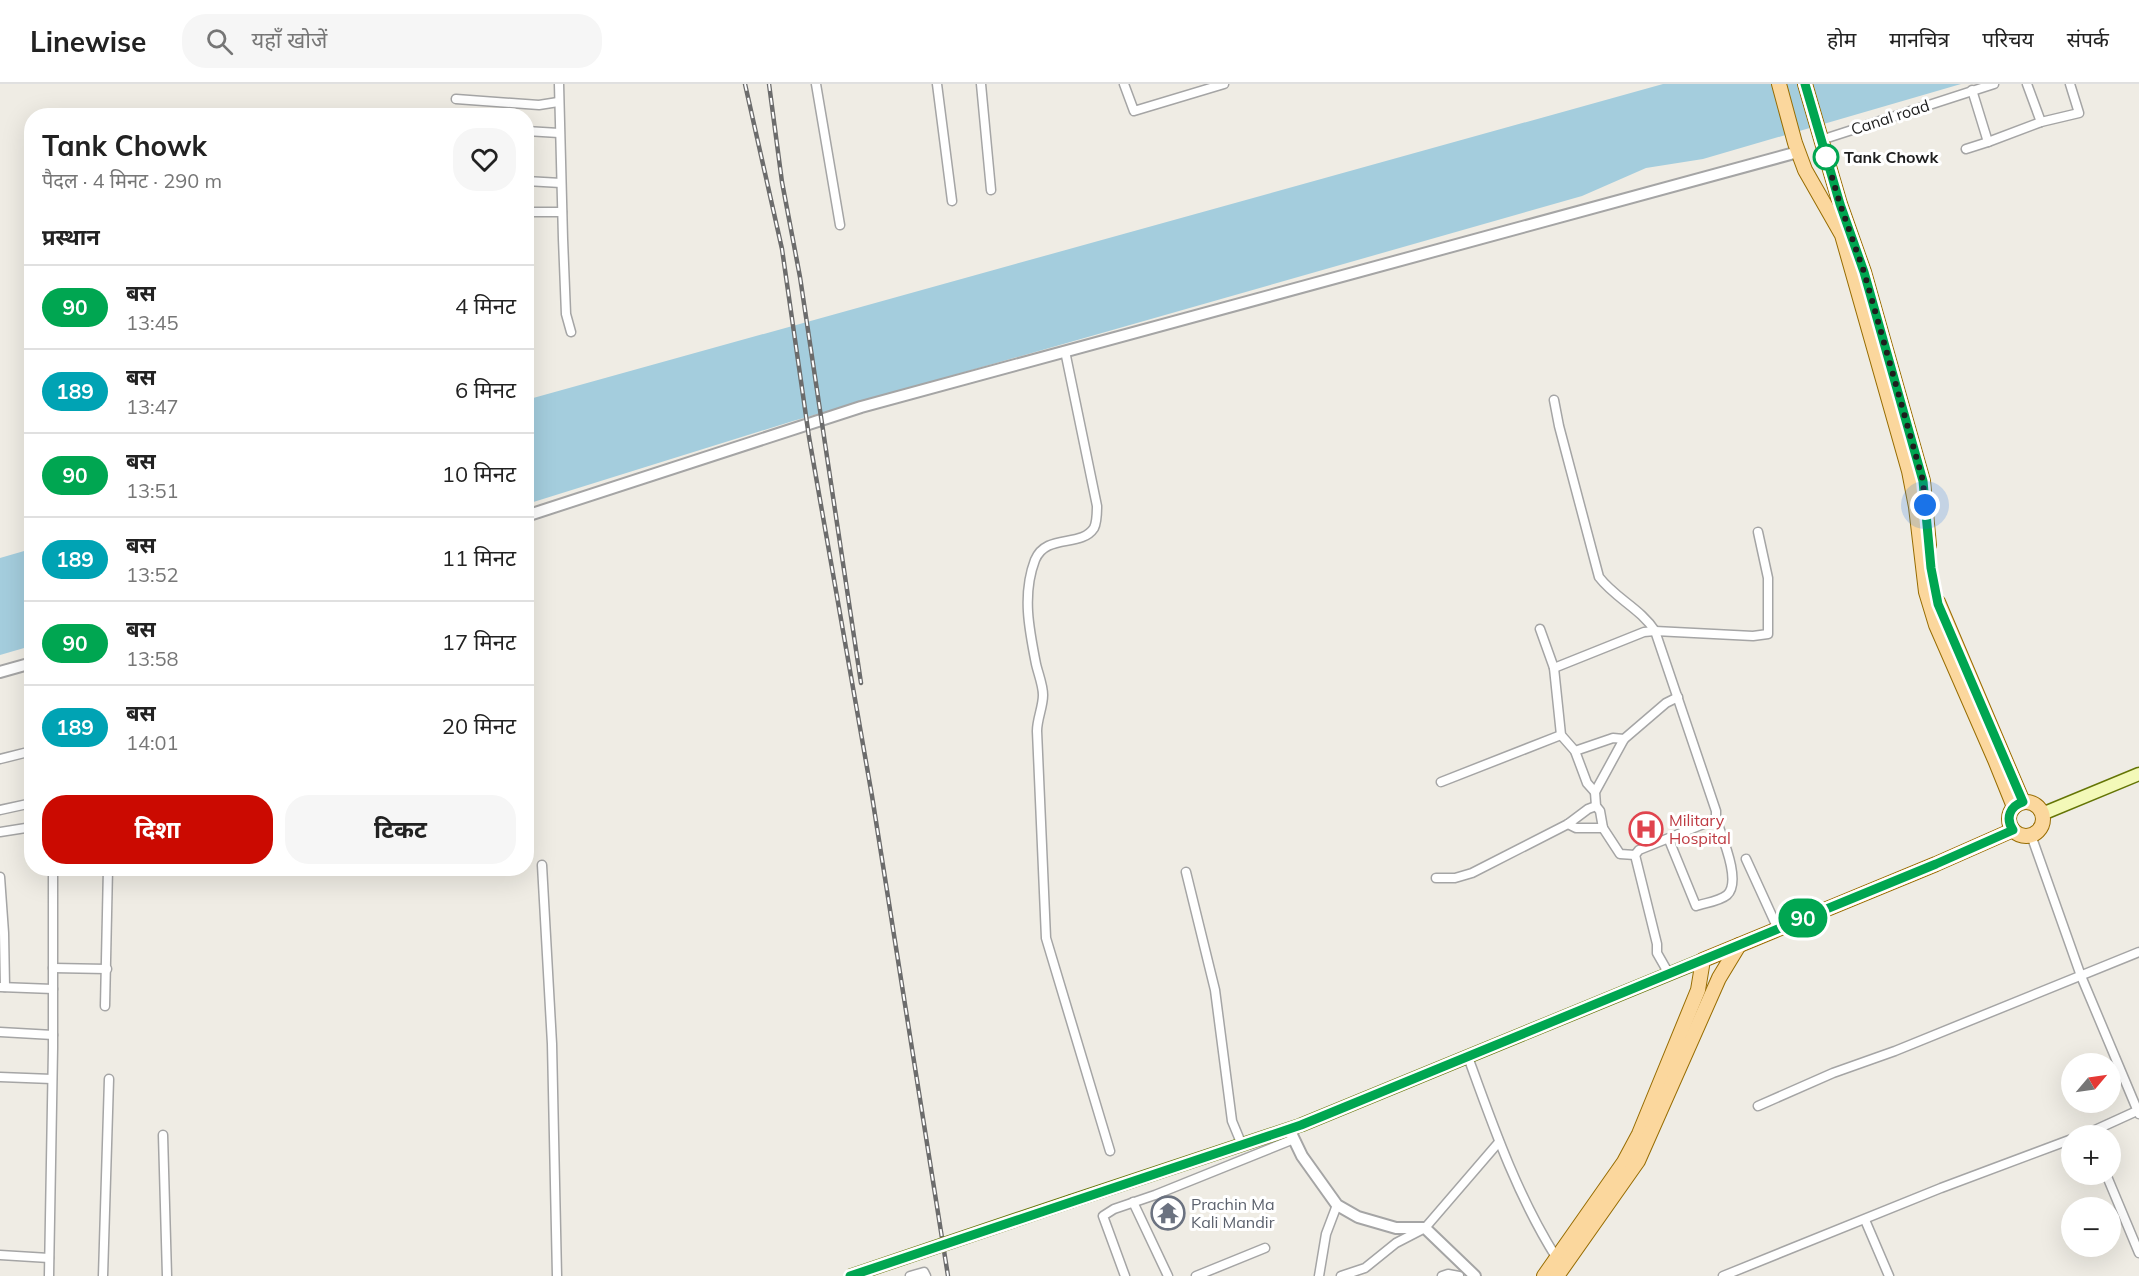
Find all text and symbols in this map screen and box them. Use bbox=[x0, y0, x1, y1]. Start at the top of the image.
search box bbox=[182, 14, 602, 68]
text: Linewise bbox=[30, 24, 146, 59]
icon: search bbox=[203, 25, 236, 58]
text: यहाँ खोजें bbox=[251, 26, 327, 54]
text: होम bbox=[1827, 26, 1856, 52]
text: मानचित्र bbox=[1889, 26, 1949, 52]
text: परिचय bbox=[1982, 26, 2034, 52]
text: संपर्क bbox=[2067, 26, 2109, 52]
street label: Canal road bbox=[1848, 95, 1932, 139]
text: Tank Chowk bbox=[42, 128, 207, 163]
button: heart bbox=[453, 128, 516, 191]
marker: Tank Chowk bbox=[1813, 144, 1839, 170]
place label: Tank Chowk bbox=[1844, 147, 1939, 167]
text: पैदल · 4 मिनट · 290 m bbox=[42, 168, 222, 193]
text: प्रस्थान bbox=[42, 223, 100, 251]
text: बस bbox=[126, 279, 156, 307]
text: 4 मिनट bbox=[455, 292, 516, 320]
text: 90 bbox=[62, 294, 88, 320]
text: 13:45 bbox=[126, 310, 179, 335]
text: बस bbox=[126, 363, 156, 391]
text: 6 मिनट bbox=[455, 376, 516, 404]
text: 189 bbox=[56, 378, 94, 404]
text: 13:47 bbox=[126, 394, 179, 419]
text: बस bbox=[126, 447, 156, 475]
text: 10 मिनट bbox=[442, 460, 516, 488]
text: 90 bbox=[62, 462, 88, 488]
text: 13:51 bbox=[126, 478, 179, 503]
your location bbox=[1910, 490, 1940, 520]
text: बस bbox=[126, 531, 156, 559]
text: 11 मिनट bbox=[442, 544, 516, 572]
text: 189 bbox=[56, 546, 94, 572]
text: 13:52 bbox=[126, 562, 179, 587]
text: बस bbox=[126, 615, 156, 643]
text: 17 मिनट bbox=[442, 628, 516, 656]
text: 90 bbox=[62, 630, 88, 656]
text: 13:58 bbox=[126, 646, 179, 671]
text: बस bbox=[126, 699, 156, 727]
text: 20 मिनट bbox=[442, 712, 516, 740]
text: 189 bbox=[56, 714, 94, 740]
text: 14:01 bbox=[126, 730, 179, 755]
button: दिशा bbox=[42, 795, 273, 864]
button: टिकट bbox=[285, 795, 516, 864]
place label: Military Hospital bbox=[1669, 810, 1731, 848]
hospital icon: Military Hospital bbox=[1628, 811, 1664, 847]
line badge: 90 bbox=[1776, 898, 1830, 938]
text: 90 bbox=[1790, 905, 1816, 931]
north arrow bbox=[2061, 1053, 2121, 1113]
map controls bbox=[2061, 1053, 2121, 1257]
button: + bbox=[2061, 1125, 2121, 1185]
place label: Prachin Ma Kali Mandir bbox=[1191, 1194, 1275, 1232]
temple icon: Prachin Ma Kali Mandir bbox=[1150, 1195, 1186, 1231]
button: − bbox=[2061, 1197, 2121, 1257]

